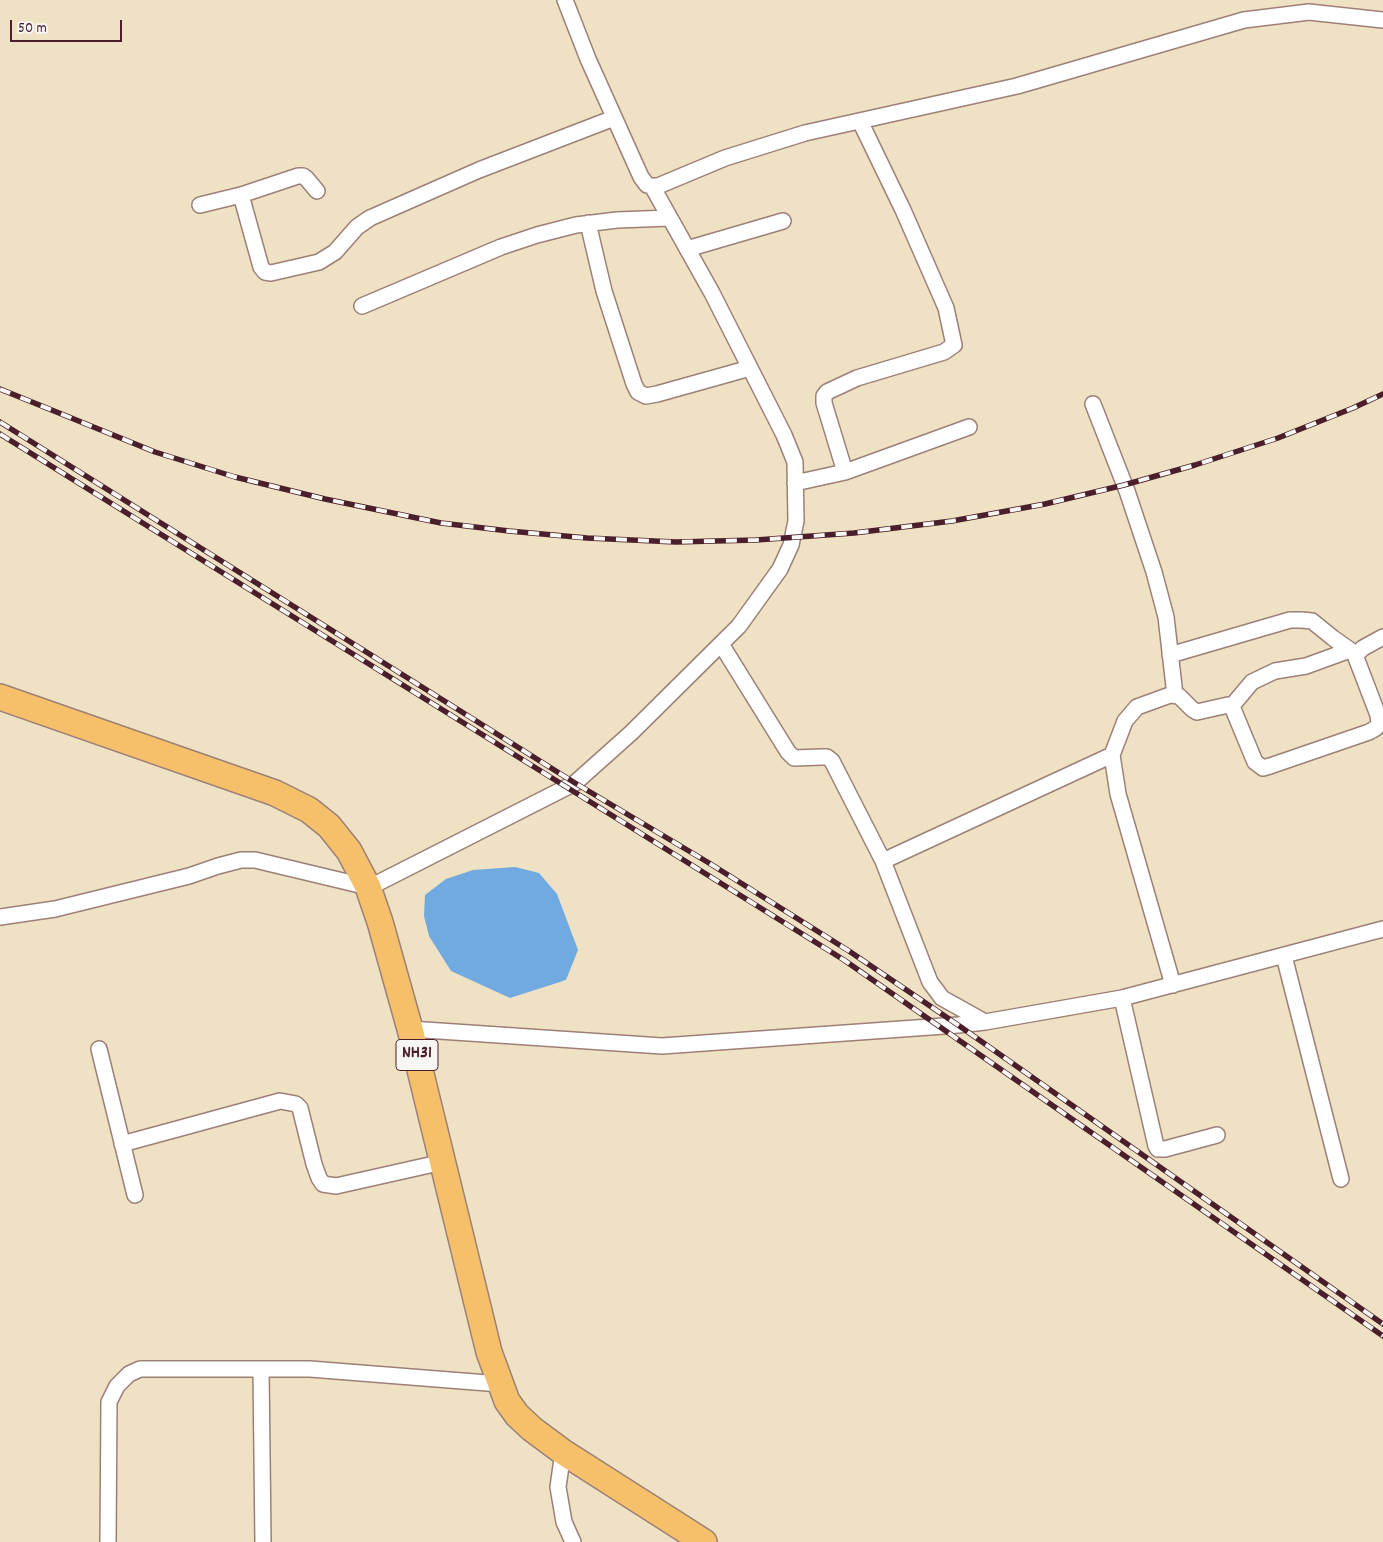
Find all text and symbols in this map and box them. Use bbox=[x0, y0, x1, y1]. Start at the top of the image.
scale bar bbox=[12, 10, 125, 42]
text: 50 m bbox=[18, 18, 47, 40]
road number: NH31 bbox=[396, 1040, 438, 1070]

